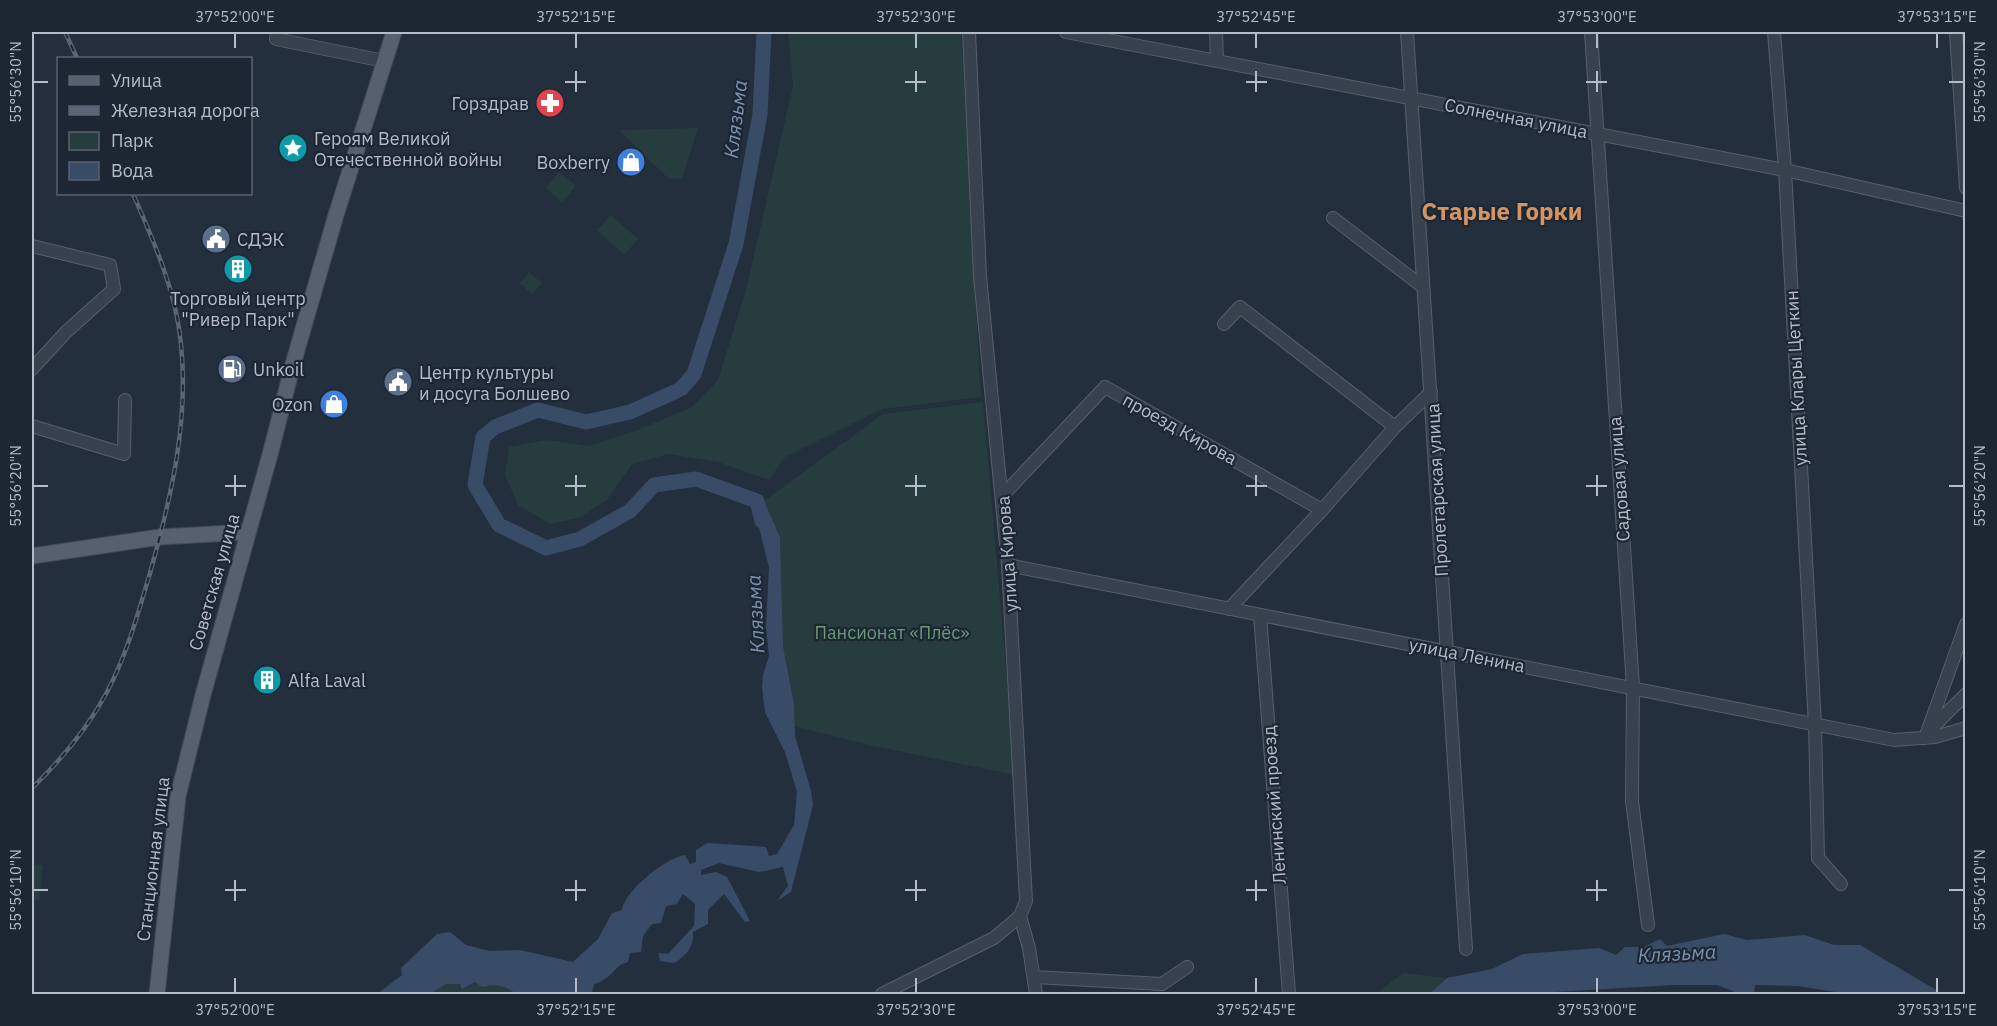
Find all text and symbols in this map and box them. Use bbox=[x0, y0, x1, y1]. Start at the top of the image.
text: 37°52'00"E bbox=[195, 7, 275, 26]
text: 37°52'15"E bbox=[536, 7, 616, 26]
text: 37°52'30"E bbox=[876, 7, 956, 26]
text: 37°52'45"E bbox=[1216, 7, 1296, 26]
text: 37°53'00"E bbox=[1557, 7, 1637, 26]
text: 37°53'15"E bbox=[1897, 7, 1977, 26]
text: 55°56'30"N bbox=[6, 41, 25, 123]
text: 55°56'30"N bbox=[1970, 41, 1989, 123]
legend bbox=[57, 57, 252, 195]
text: Улица bbox=[111, 69, 162, 92]
water label: Клязьма bbox=[717, 78, 753, 160]
pharmacy icon: Горздрав bbox=[534, 87, 566, 119]
place label: Горздрав bbox=[451, 92, 529, 115]
street label: Солнечная улица bbox=[1442, 93, 1590, 143]
text: Железная дорога bbox=[111, 99, 260, 122]
place label: Героям Великой Отечественной войны bbox=[314, 127, 502, 171]
text: Парк bbox=[111, 129, 154, 152]
place icon: Героям Великой Отечественной войны bbox=[277, 132, 309, 164]
shop icon: Boxberry bbox=[615, 146, 647, 178]
place label: Boxberry bbox=[537, 151, 610, 174]
text: Вода bbox=[111, 159, 154, 182]
district label: Старые Горки bbox=[1422, 195, 1582, 227]
public building icon: СДЭК bbox=[200, 223, 232, 255]
place label: СДЭК bbox=[237, 228, 285, 251]
building icon: Торговый центр "Ривер Парк" bbox=[222, 253, 254, 285]
place label: Торговый центр "Ривер Парк" bbox=[170, 287, 306, 331]
street label: улица Клары Цеткин bbox=[1780, 290, 1812, 466]
fuel station icon: Unkoil bbox=[216, 353, 248, 385]
place label: Unkoil bbox=[253, 358, 304, 381]
place label: Центр культуры и досуга Болшево bbox=[419, 361, 570, 405]
public building icon: Центр культуры и досуга Болшево bbox=[382, 366, 414, 398]
shop icon: Ozon bbox=[318, 388, 350, 420]
street label: проезд Кирова bbox=[1119, 388, 1242, 470]
place label: Ozon bbox=[272, 393, 313, 416]
street label: Пролетарская улица bbox=[1421, 403, 1453, 577]
street label: Садовая улица bbox=[1603, 415, 1635, 542]
text: 55°56'20"N bbox=[6, 445, 25, 527]
text: 55°56'20"N bbox=[1970, 445, 1989, 527]
street label: улица Кирова bbox=[991, 495, 1023, 613]
street label: Советская улица bbox=[183, 511, 245, 653]
water label: Клязьма bbox=[739, 574, 771, 654]
park label: Пансионат «Плёс» bbox=[814, 621, 970, 644]
street label: улица Ленина bbox=[1407, 632, 1527, 678]
building icon: Alfa Laval bbox=[251, 664, 283, 696]
place label: Alfa Laval bbox=[288, 669, 366, 692]
street label: Ленинский проезд bbox=[1257, 725, 1291, 885]
street label: Станционная улица bbox=[131, 775, 175, 943]
text: 55°56'10"N bbox=[6, 849, 25, 931]
text: 55°56'10"N bbox=[1970, 849, 1989, 931]
water label: Клязьма bbox=[1637, 937, 1717, 969]
text: 37°52'00"E bbox=[195, 1000, 275, 1019]
text: 37°52'15"E bbox=[536, 1000, 616, 1019]
text: 37°52'30"E bbox=[876, 1000, 956, 1019]
text: 37°52'45"E bbox=[1216, 1000, 1296, 1019]
text: 37°53'00"E bbox=[1557, 1000, 1637, 1019]
text: 37°53'15"E bbox=[1897, 1000, 1977, 1019]

